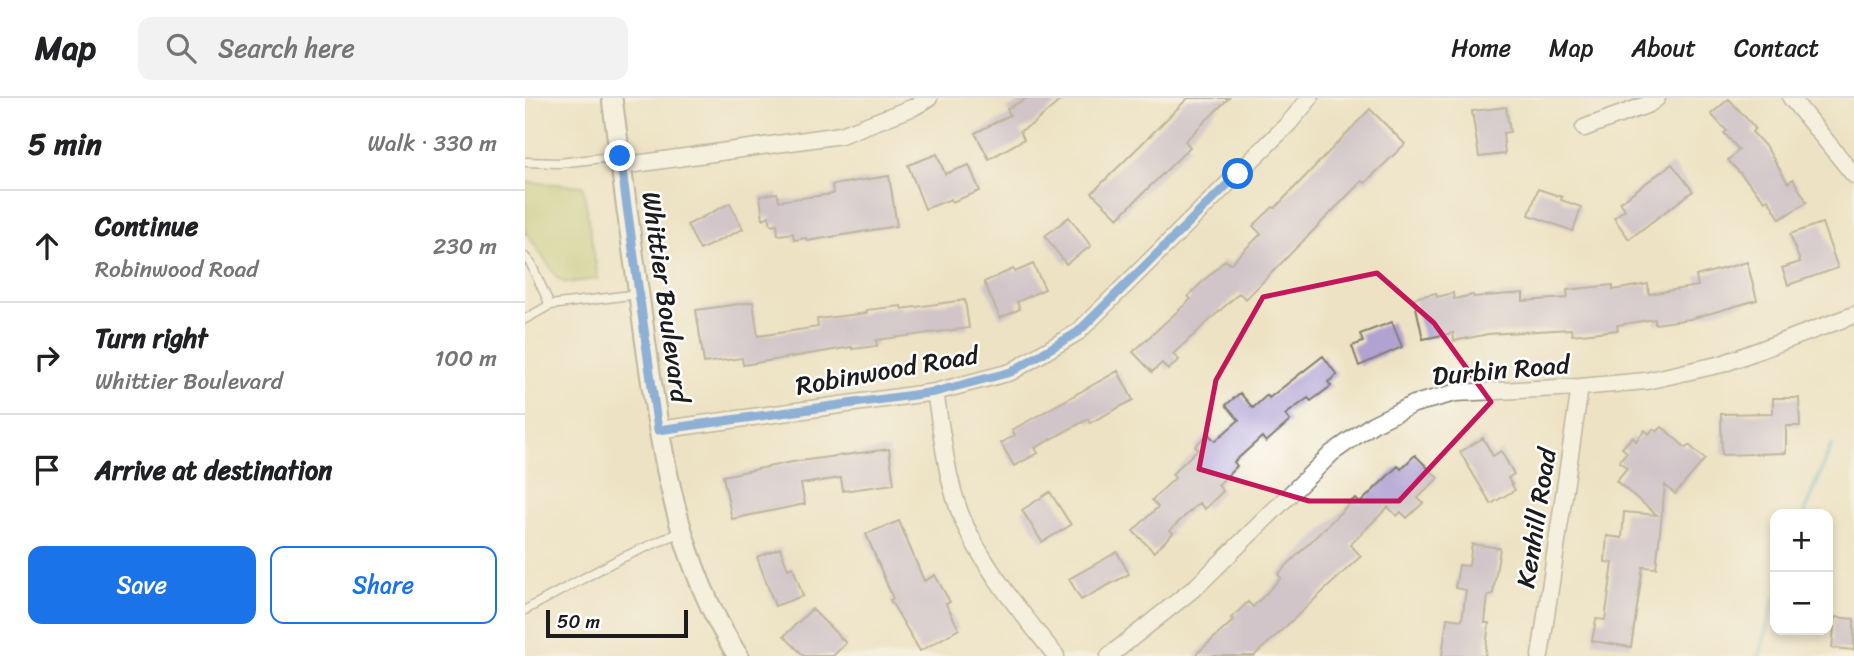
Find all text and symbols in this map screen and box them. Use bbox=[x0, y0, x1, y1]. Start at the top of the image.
search box bbox=[138, 17, 628, 80]
text: Map bbox=[35, 19, 96, 77]
text: Search here bbox=[218, 25, 355, 71]
text: Home bbox=[1451, 27, 1511, 69]
text: Map bbox=[1549, 27, 1593, 69]
text: About bbox=[1631, 27, 1696, 69]
text: Contact bbox=[1734, 27, 1819, 69]
icon: search bbox=[162, 29, 200, 67]
text: 5 min bbox=[28, 117, 102, 171]
text: Walk · 330 m bbox=[367, 123, 497, 164]
route end bbox=[604, 140, 635, 171]
route start bbox=[1222, 158, 1253, 189]
street label: Whittier Boulevard bbox=[628, 189, 704, 408]
text: Continue bbox=[95, 203, 198, 249]
text: 230 m bbox=[433, 226, 497, 267]
icon: ahead bbox=[28, 227, 66, 265]
text: Robinwood Road bbox=[95, 249, 258, 290]
text: Turn right bbox=[95, 315, 208, 361]
street label: Robinwood Road bbox=[792, 331, 984, 409]
text: 100 m bbox=[434, 338, 497, 379]
icon: right bbox=[28, 339, 66, 377]
street label: Durbin Road bbox=[1431, 341, 1574, 399]
text: Whittier Boulevard bbox=[95, 361, 283, 402]
street label: Kenhill Road bbox=[1502, 443, 1570, 591]
text: Arrive at destination bbox=[95, 447, 332, 493]
icon: arrive bbox=[28, 451, 66, 489]
map controls bbox=[1770, 509, 1833, 635]
button: + bbox=[1770, 509, 1833, 572]
button: Save bbox=[28, 546, 256, 624]
button: Share bbox=[270, 546, 497, 624]
button: − bbox=[1770, 572, 1833, 635]
text: 50 m bbox=[557, 605, 600, 638]
scale bar bbox=[546, 607, 688, 639]

